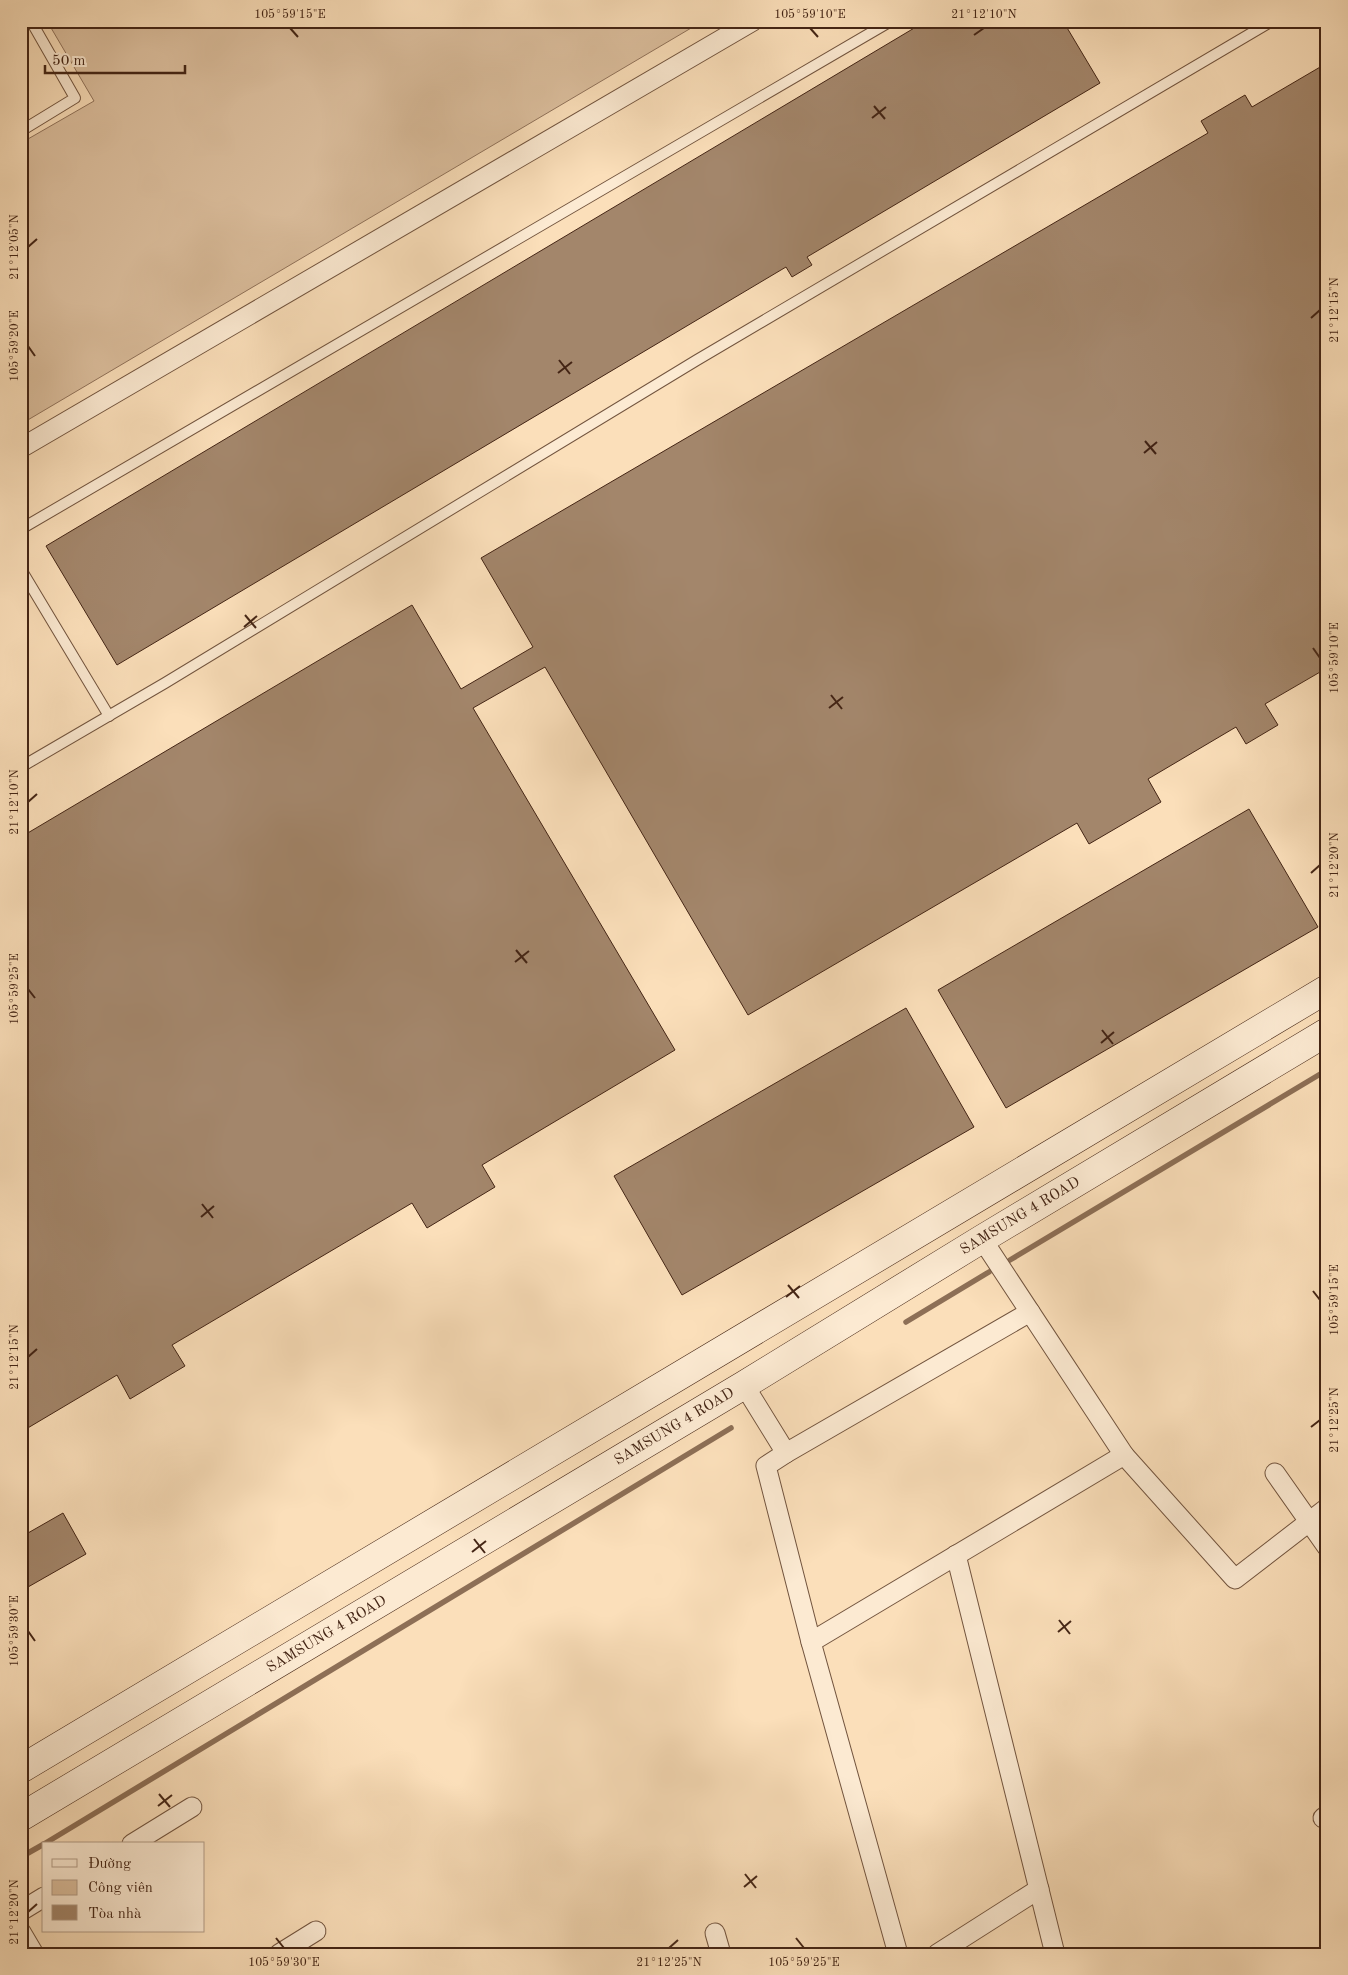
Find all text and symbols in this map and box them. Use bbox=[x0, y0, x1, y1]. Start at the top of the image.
text: 105°59'15"E bbox=[254, 8, 326, 21]
text: 105°59'10"E bbox=[774, 8, 846, 21]
text: 21°12'10"N bbox=[951, 9, 1017, 21]
scale bar bbox=[45, 42, 185, 74]
text: 50 m bbox=[52, 54, 86, 69]
text: 21°12'05"N bbox=[8, 214, 21, 280]
text: 21°12'15"N bbox=[1328, 277, 1341, 343]
text: 105°59'20"E bbox=[8, 310, 21, 382]
text: 105°59'10"E bbox=[1328, 622, 1341, 694]
text: 21°12'10"N bbox=[9, 769, 21, 835]
text: 21°12'20"N bbox=[1329, 832, 1341, 898]
text: 105°59'25"E bbox=[8, 953, 21, 1025]
street label: SAMSUNG 4 ROAD bbox=[958, 1174, 1083, 1258]
text: 105°59'15"E bbox=[1328, 1264, 1341, 1336]
text: 21°12'15"N bbox=[8, 1324, 21, 1390]
street label: SAMSUNG 4 ROAD bbox=[612, 1385, 737, 1468]
text: 21°12'25"N bbox=[1328, 1387, 1341, 1453]
street label: SAMSUNG 4 ROAD bbox=[264, 1593, 389, 1676]
text: 105°59'30"E bbox=[8, 1595, 21, 1667]
legend bbox=[42, 1842, 205, 1932]
text: Đường bbox=[88, 1857, 131, 1872]
text: 21°12'20"N bbox=[9, 1879, 21, 1945]
text: Công viên bbox=[88, 1881, 153, 1896]
text: Tòa nhà bbox=[88, 1907, 142, 1922]
text: 105°59'30"E bbox=[248, 1956, 320, 1969]
text: 21°12'25"N bbox=[636, 1956, 702, 1969]
text: 105°59'25"E bbox=[768, 1956, 840, 1969]

